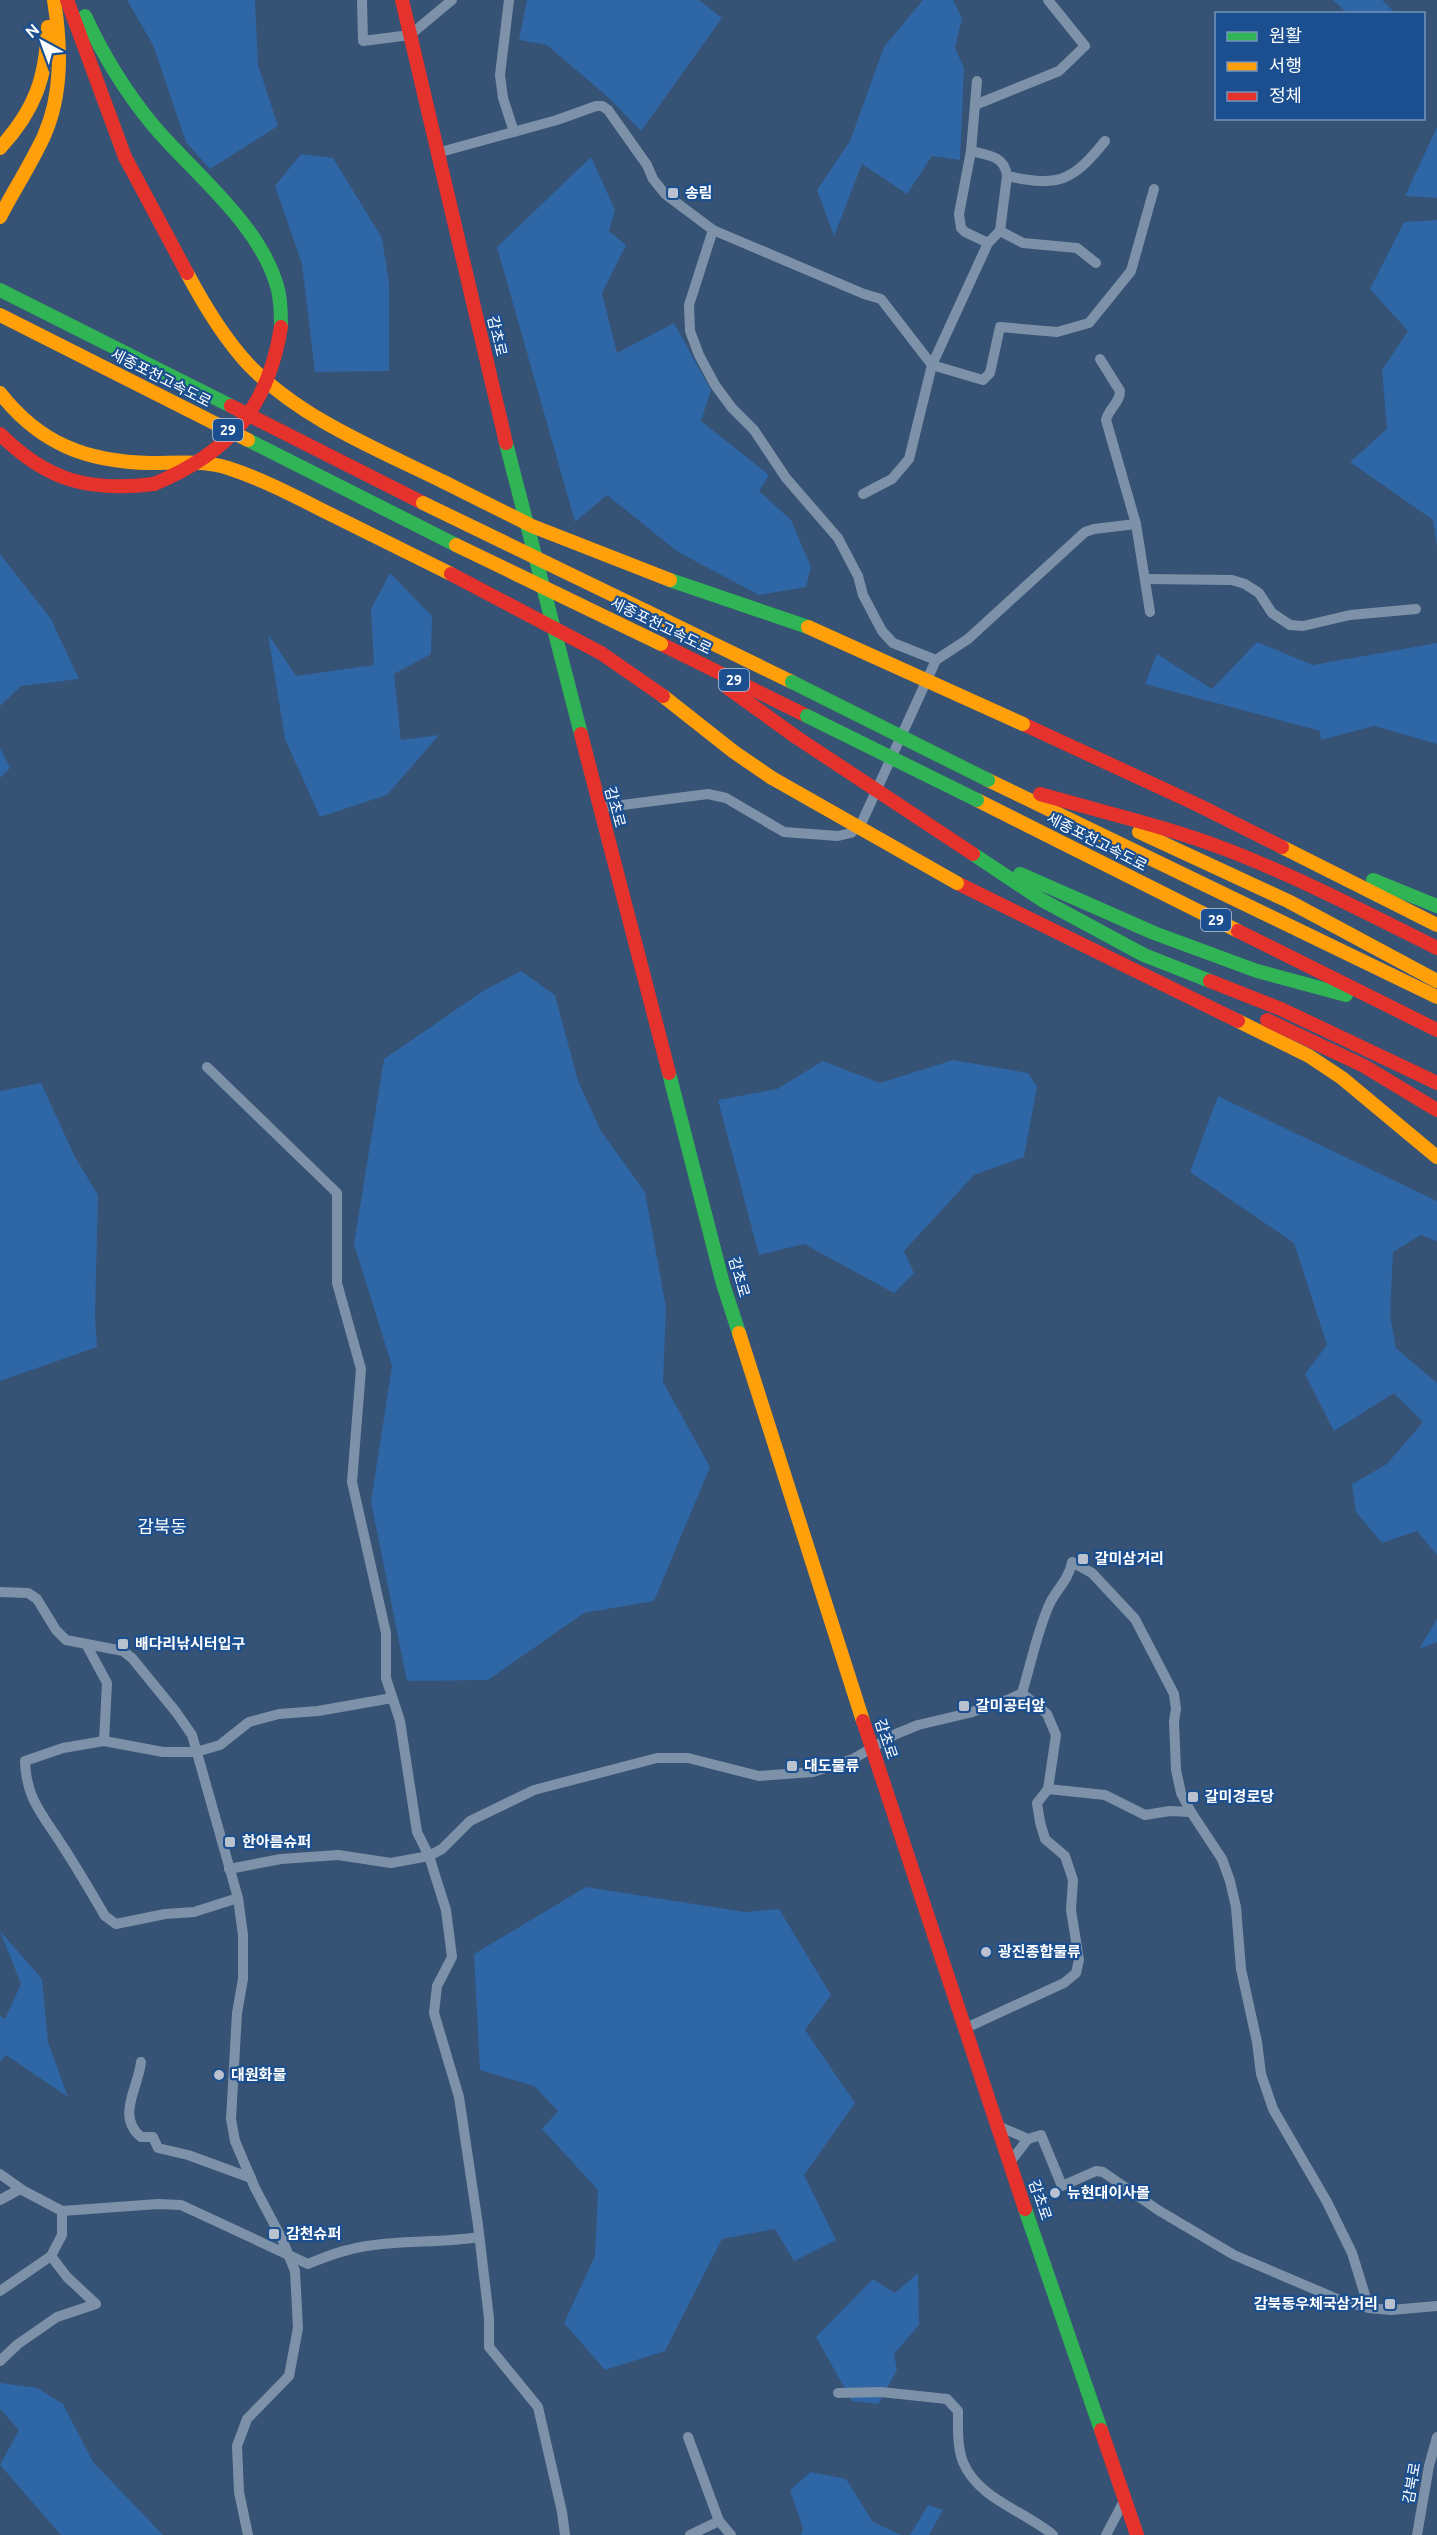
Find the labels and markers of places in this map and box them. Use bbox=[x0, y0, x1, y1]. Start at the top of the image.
place label: 송림 bbox=[685, 184, 713, 201]
marker: 송림 bbox=[666, 186, 680, 200]
place label: 갈미삼거리 bbox=[1095, 1550, 1164, 1567]
marker: 갈미삼거리 bbox=[1076, 1552, 1090, 1566]
place label: 배다리낚시터입구 bbox=[135, 1635, 246, 1652]
marker: 배다리낚시터입구 bbox=[116, 1637, 130, 1651]
place label: 갈미공터앞 bbox=[976, 1697, 1045, 1714]
marker: 갈미공터앞 bbox=[957, 1699, 971, 1713]
place label: 대도물류 bbox=[804, 1757, 859, 1774]
marker: 대도물류 bbox=[785, 1759, 799, 1773]
place label: 갈미경로당 bbox=[1205, 1788, 1274, 1805]
marker: 갈미경로당 bbox=[1186, 1790, 1200, 1804]
place label: 한아름슈퍼 bbox=[242, 1833, 311, 1850]
marker: 한아름슈퍼 bbox=[223, 1835, 237, 1849]
place label: 광진종합물류 bbox=[998, 1943, 1081, 1960]
marker: 광진종합물류 bbox=[979, 1945, 993, 1959]
place label: 대원화물 bbox=[231, 2066, 286, 2083]
marker: 대원화물 bbox=[212, 2068, 226, 2082]
place label: 뉴현대이사몰 bbox=[1067, 2184, 1150, 2201]
marker: 뉴현대이사몰 bbox=[1048, 2186, 1062, 2200]
place label: 감천슈퍼 bbox=[286, 2225, 341, 2242]
marker: 감천슈퍼 bbox=[267, 2227, 281, 2241]
place label: 감북동우체국삼거리 bbox=[1254, 2295, 1378, 2312]
marker: 감북동우체국삼거리 bbox=[1383, 2297, 1397, 2311]

